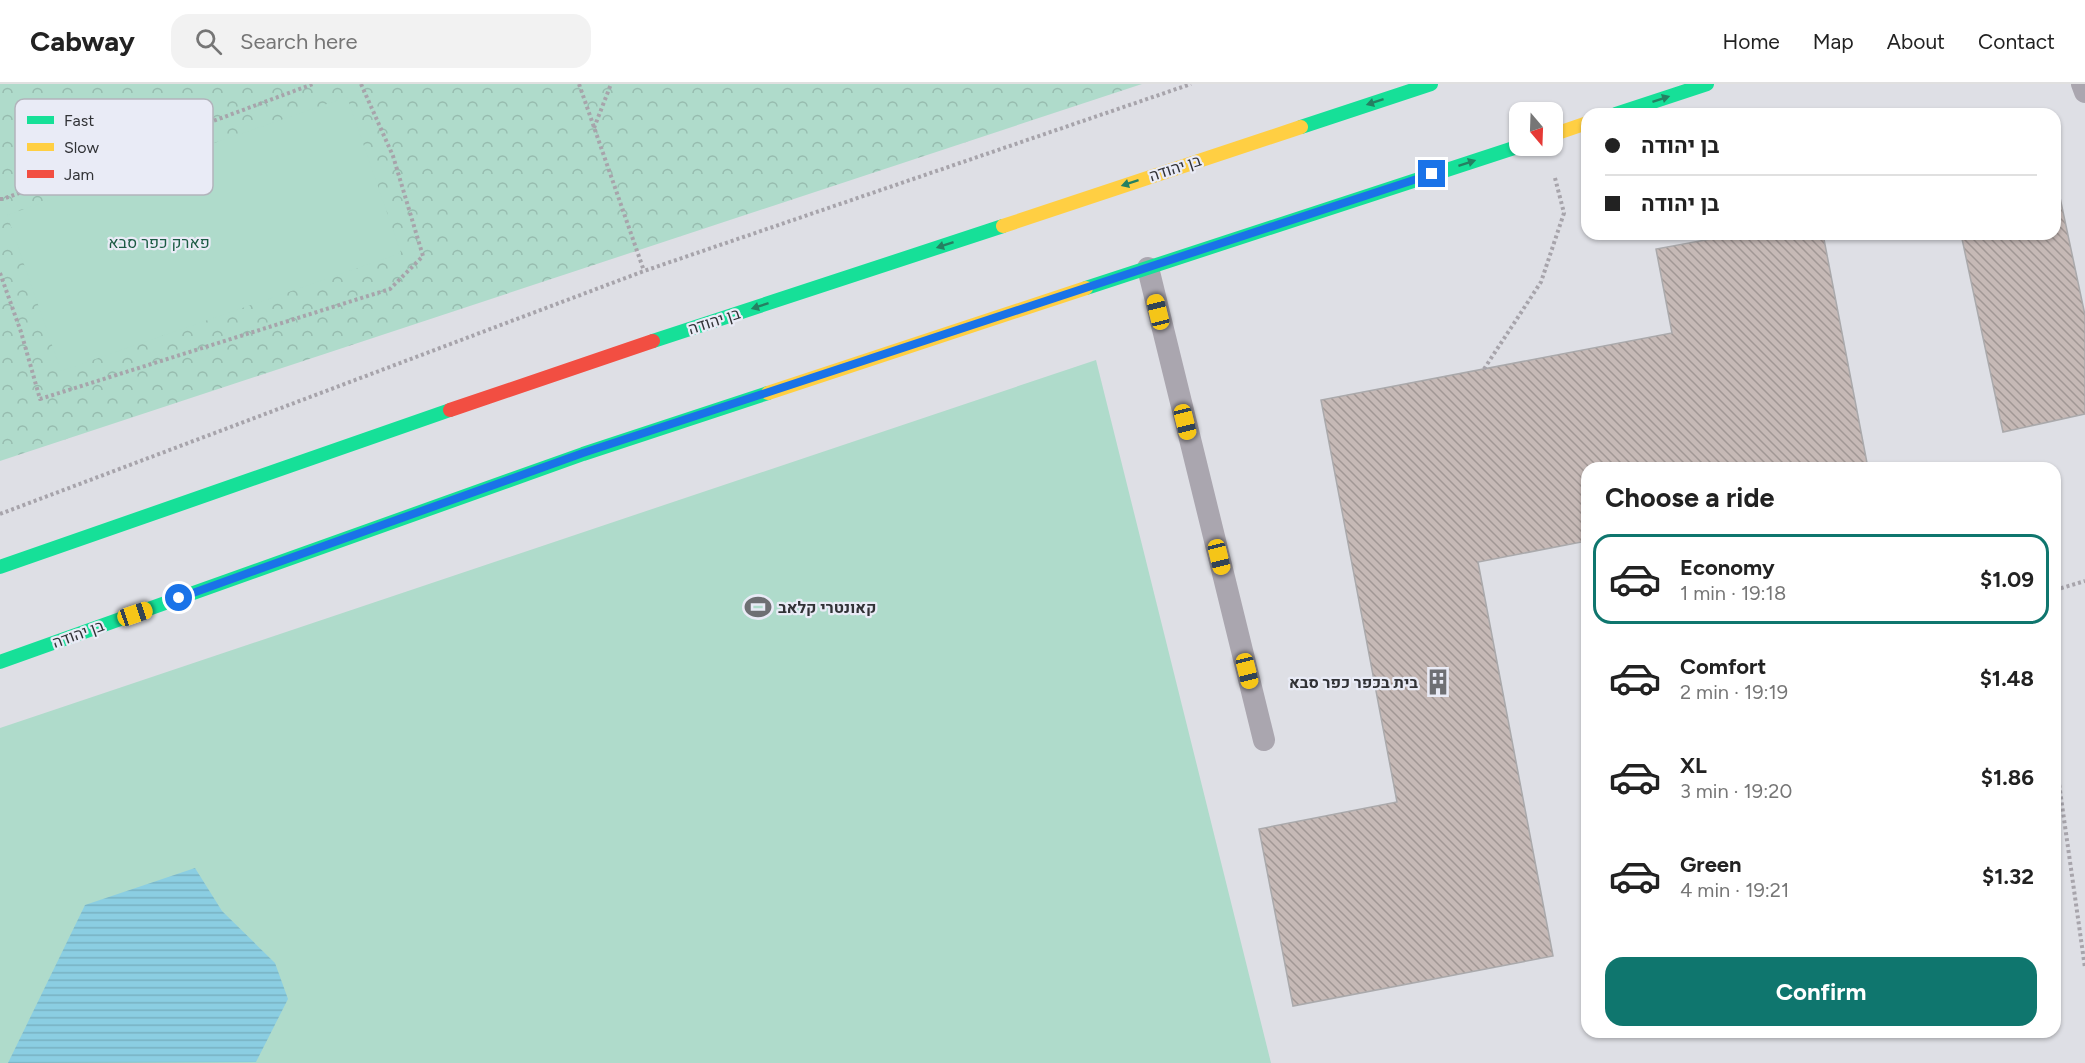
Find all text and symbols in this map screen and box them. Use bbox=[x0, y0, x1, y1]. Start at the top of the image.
search box bbox=[171, 14, 591, 68]
text: Cabway bbox=[30, 24, 135, 58]
icon: search bbox=[192, 25, 225, 58]
text: Search here bbox=[240, 28, 357, 55]
text: Home bbox=[1723, 29, 1780, 54]
text: Map bbox=[1813, 29, 1854, 54]
text: About bbox=[1887, 29, 1945, 54]
text: Contact bbox=[1978, 29, 2055, 54]
one-way arrow bbox=[1652, 94, 1670, 103]
one-way arrow bbox=[1366, 98, 1384, 108]
legend bbox=[15, 99, 213, 195]
north arrow bbox=[1509, 102, 1563, 156]
map controls bbox=[1509, 102, 1563, 156]
text: Fast bbox=[64, 111, 94, 130]
text: בן יהודה bbox=[1641, 132, 1719, 159]
text: Slow bbox=[64, 138, 99, 157]
street label: בן יהודה bbox=[1147, 150, 1204, 185]
one-way arrow bbox=[1458, 158, 1476, 167]
route end bbox=[1418, 160, 1445, 187]
text: Jam bbox=[64, 165, 94, 184]
one-way arrow bbox=[1121, 179, 1139, 189]
text: בן יהודה bbox=[1641, 190, 1719, 217]
park label: פארק כפר סבא bbox=[108, 233, 210, 252]
one-way arrow bbox=[936, 240, 954, 250]
car bbox=[1145, 292, 1171, 332]
one-way arrow bbox=[751, 301, 769, 311]
street label: בן יהודה bbox=[686, 303, 743, 338]
car bbox=[1172, 402, 1198, 442]
text: Choose a ride bbox=[1605, 481, 1774, 514]
car bbox=[1206, 537, 1232, 577]
icon: car bbox=[1608, 552, 1662, 606]
text: Economy bbox=[1680, 554, 1775, 581]
text: $1.09 bbox=[1980, 566, 2034, 593]
text: 1 min · 19:18 bbox=[1680, 581, 1786, 605]
route start bbox=[165, 584, 192, 611]
sports icon: קאונטרי קלאב bbox=[743, 592, 773, 622]
place label: קאונטרי קלאב bbox=[778, 598, 876, 617]
car bbox=[115, 600, 155, 628]
street label: בן יהודה bbox=[50, 616, 107, 652]
car bbox=[1234, 651, 1260, 691]
icon: car bbox=[1608, 651, 1662, 705]
text: Comfort bbox=[1680, 653, 1766, 680]
text: $1.48 bbox=[1980, 665, 2034, 692]
building icon: בית בכפר כפר סבא bbox=[1423, 667, 1453, 697]
place label: בית בכפר כפר סבא bbox=[1289, 673, 1418, 692]
text: 2 min · 19:19 bbox=[1680, 680, 1788, 704]
icon: car bbox=[1608, 750, 1662, 804]
text: XL bbox=[1680, 752, 1707, 779]
text: $1.86 bbox=[1981, 764, 2034, 791]
text: 3 min · 19:20 bbox=[1680, 779, 1792, 803]
icon: car bbox=[1608, 849, 1662, 903]
text: Green bbox=[1680, 851, 1742, 878]
text: $1.32 bbox=[1982, 863, 2034, 890]
text: 4 min · 19:21 bbox=[1680, 878, 1789, 902]
button: Confirm bbox=[1605, 957, 2037, 1026]

